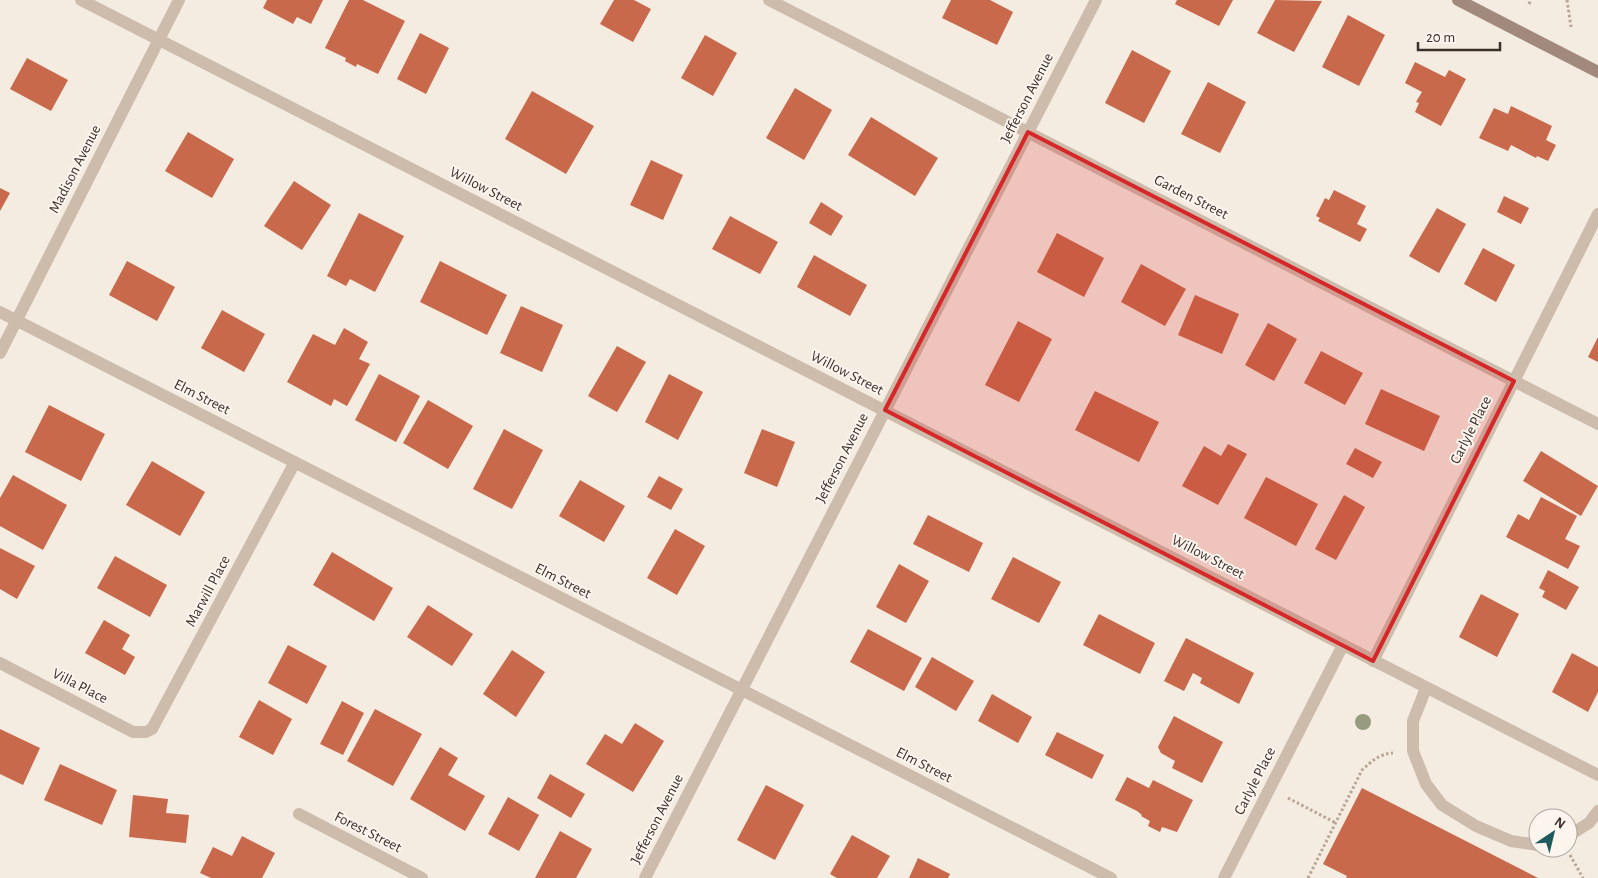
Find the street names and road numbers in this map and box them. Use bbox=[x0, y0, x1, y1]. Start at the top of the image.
street label: Jefferson Avenue bbox=[998, 51, 1056, 145]
street label: Madison Avenue bbox=[46, 122, 104, 215]
street label: Willow Street bbox=[447, 164, 525, 214]
street label: Garden Street bbox=[1152, 172, 1231, 222]
street label: Willow Street bbox=[808, 348, 886, 398]
street label: Elm Street bbox=[172, 377, 233, 418]
street label: Carlyle Place bbox=[1448, 394, 1494, 466]
street label: Jefferson Avenue bbox=[813, 411, 871, 505]
street label: Willow Street bbox=[1169, 532, 1247, 582]
street label: Marwill Place bbox=[183, 553, 233, 629]
street label: Elm Street bbox=[533, 561, 594, 602]
street label: Villa Place bbox=[50, 666, 110, 706]
street label: Elm Street bbox=[894, 745, 955, 786]
street label: Carlyle Place bbox=[1232, 745, 1278, 817]
street label: Jefferson Avenue bbox=[628, 772, 686, 866]
street label: Forest Street bbox=[332, 809, 404, 855]

